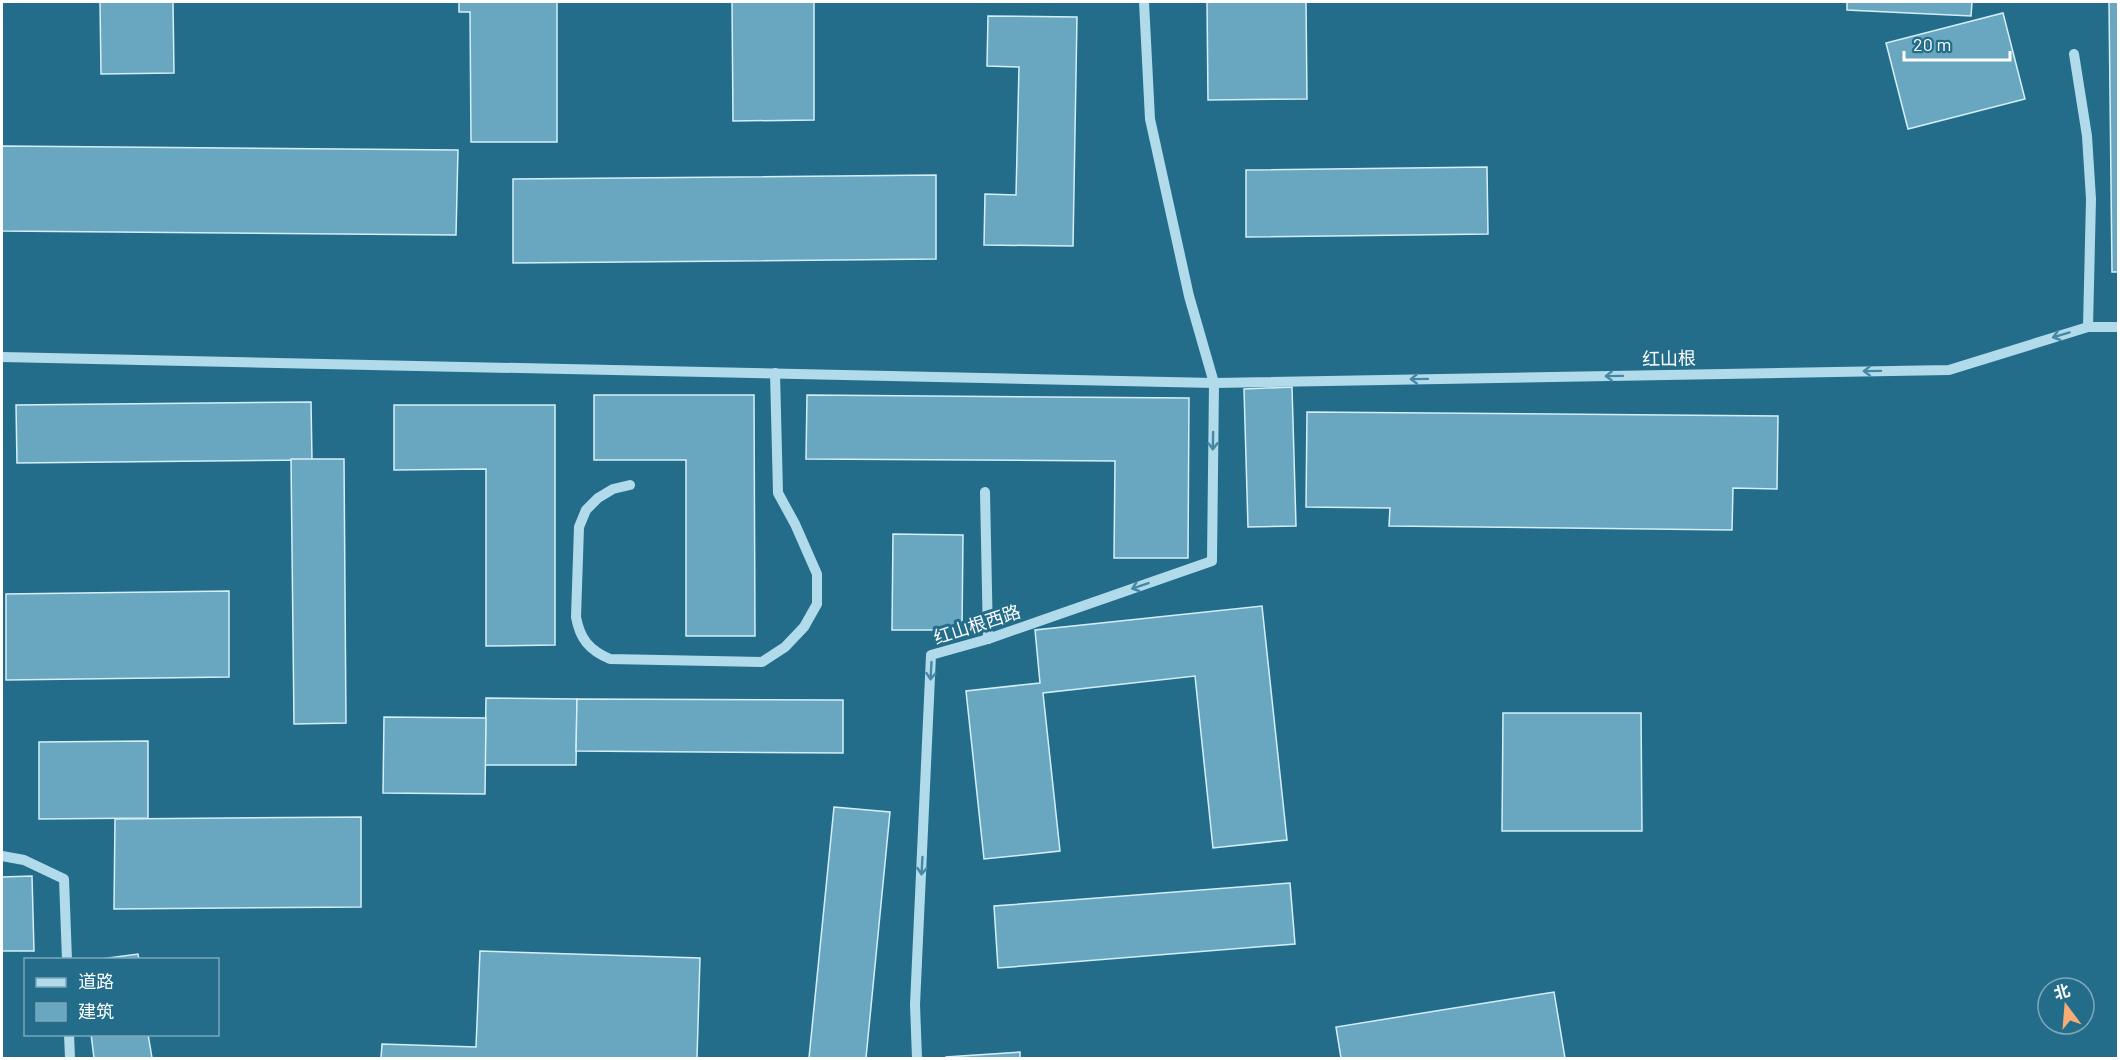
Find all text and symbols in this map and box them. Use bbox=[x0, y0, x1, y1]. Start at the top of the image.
scale bar bbox=[1904, 24, 2010, 62]
text: 20 m bbox=[1913, 33, 1951, 55]
one-way arrow bbox=[2052, 330, 2071, 341]
street label: 红山根 bbox=[1642, 347, 1696, 369]
one-way arrow bbox=[1862, 366, 1882, 377]
one-way arrow bbox=[1604, 370, 1624, 382]
one-way arrow bbox=[1409, 373, 1429, 385]
one-way arrow bbox=[1207, 431, 1219, 451]
one-way arrow bbox=[1132, 581, 1150, 592]
street label: 红山根西路 bbox=[931, 600, 1023, 648]
one-way arrow bbox=[925, 661, 936, 681]
one-way arrow bbox=[916, 856, 927, 876]
legend bbox=[24, 958, 219, 1036]
text: 道路 bbox=[78, 970, 114, 992]
north arrow bbox=[2036, 976, 2096, 1036]
text: 北 bbox=[2051, 980, 2072, 1002]
text: 建筑 bbox=[78, 1000, 114, 1022]

